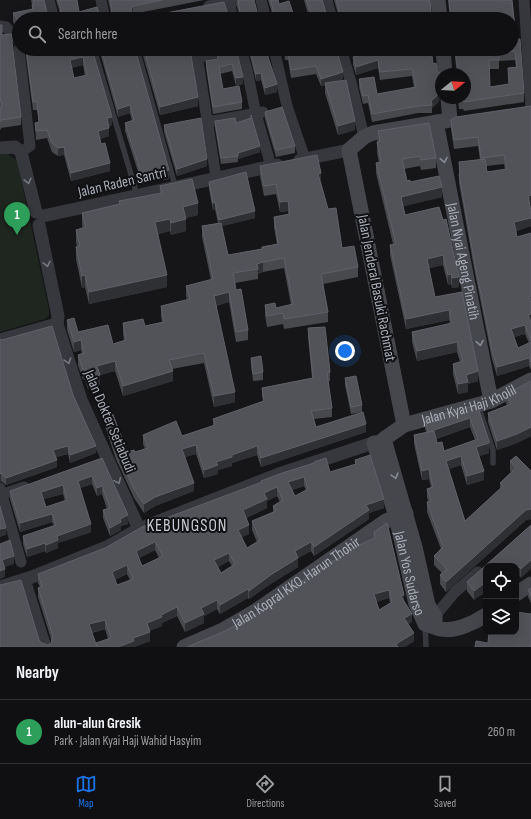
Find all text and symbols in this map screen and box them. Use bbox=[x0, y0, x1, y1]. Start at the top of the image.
search box bbox=[12, 12, 519, 56]
icon: search bbox=[26, 23, 48, 45]
text: Search here bbox=[58, 25, 118, 44]
north arrow bbox=[435, 68, 471, 104]
one-way arrow bbox=[439, 157, 447, 164]
street label: Jalan Raden Santri bbox=[75, 163, 168, 202]
one-way arrow bbox=[23, 177, 32, 184]
street label: Jalan Nyai Ageng Pinatih bbox=[442, 200, 484, 322]
pin: 1 bbox=[4, 202, 30, 235]
street label: Jalan Jenderal Basuki Rachmat bbox=[353, 212, 400, 363]
one-way arrow bbox=[42, 260, 50, 267]
one-way arrow bbox=[475, 340, 484, 346]
your location bbox=[335, 341, 355, 361]
one-way arrow bbox=[63, 357, 72, 364]
street label: Jalan Dokter Setiabudi bbox=[79, 366, 140, 476]
street label: Jalan Kyai Haji Kholil bbox=[419, 380, 520, 430]
one-way arrow bbox=[390, 472, 399, 479]
one-way arrow bbox=[113, 476, 121, 484]
district label: KEBUNGSON bbox=[147, 516, 227, 536]
street label: Jalan Yos Sudarso bbox=[389, 528, 429, 619]
street label: Jalan Kopral KKO. Harun Thohir bbox=[228, 532, 365, 633]
map controls bbox=[483, 563, 519, 635]
button: locate bbox=[483, 563, 519, 599]
button: layers bbox=[483, 599, 519, 635]
text: Nearby bbox=[16, 663, 59, 683]
text: alun-alun Gresik bbox=[54, 714, 141, 733]
text: 1 bbox=[26, 724, 32, 740]
text: 260 m bbox=[488, 724, 515, 740]
text: Park · Jalan Kyai Haji Wahid Hasyim bbox=[54, 733, 201, 749]
tab: Map bbox=[75, 773, 97, 810]
tab: Directions bbox=[247, 773, 284, 810]
tab: Saved bbox=[434, 773, 456, 810]

